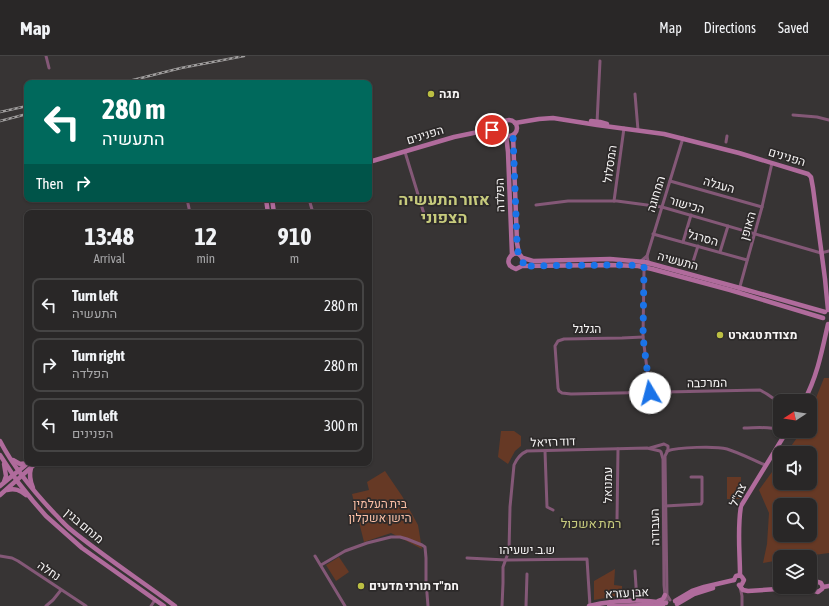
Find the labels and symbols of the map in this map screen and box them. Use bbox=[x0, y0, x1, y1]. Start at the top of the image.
place label: מגה bbox=[439, 87, 460, 101]
marker: מגה bbox=[426, 89, 436, 99]
pin bbox=[475, 113, 509, 147]
street label: הפנינים bbox=[405, 123, 445, 147]
street label: המסלול bbox=[600, 144, 620, 184]
street label: הפנינים bbox=[767, 145, 807, 169]
street label: המחוגה bbox=[644, 174, 668, 214]
street label: העגלה bbox=[702, 174, 736, 196]
street label: הפלדה bbox=[492, 178, 508, 212]
district label: אזור התעשיה הצפוני bbox=[398, 190, 490, 226]
street label: הכישור bbox=[668, 193, 706, 217]
street label: האופן bbox=[737, 210, 759, 242]
street label: הסרגל bbox=[686, 227, 720, 249]
street label: התעשיה bbox=[656, 249, 700, 273]
street label: הגלגל bbox=[573, 322, 601, 336]
place label: מצודת טגארט bbox=[728, 328, 797, 342]
marker: מצודת טגארט bbox=[715, 330, 725, 340]
position arrow bbox=[629, 372, 671, 414]
street label: המרכבה bbox=[687, 376, 727, 390]
north arrow bbox=[773, 394, 817, 438]
street label: דוד רזיאל bbox=[530, 434, 576, 450]
street label: עמנואל bbox=[601, 467, 615, 503]
street label: צה"ל bbox=[727, 481, 750, 509]
park label: בית העלמין הישן אשקלון bbox=[348, 497, 412, 525]
street label: מנחם בגין bbox=[62, 506, 106, 546]
street label: העבודה bbox=[648, 508, 662, 546]
district label: רמת אשכול bbox=[561, 516, 621, 531]
street label: ש.ב. ישעיהו bbox=[499, 543, 555, 557]
street label: נחלה bbox=[35, 558, 63, 584]
place label: חמ"ד תורני מדעים bbox=[369, 579, 459, 593]
marker: חמ"ד תורני מדעים bbox=[356, 581, 366, 591]
street label: אבן עזרא bbox=[605, 585, 650, 601]

